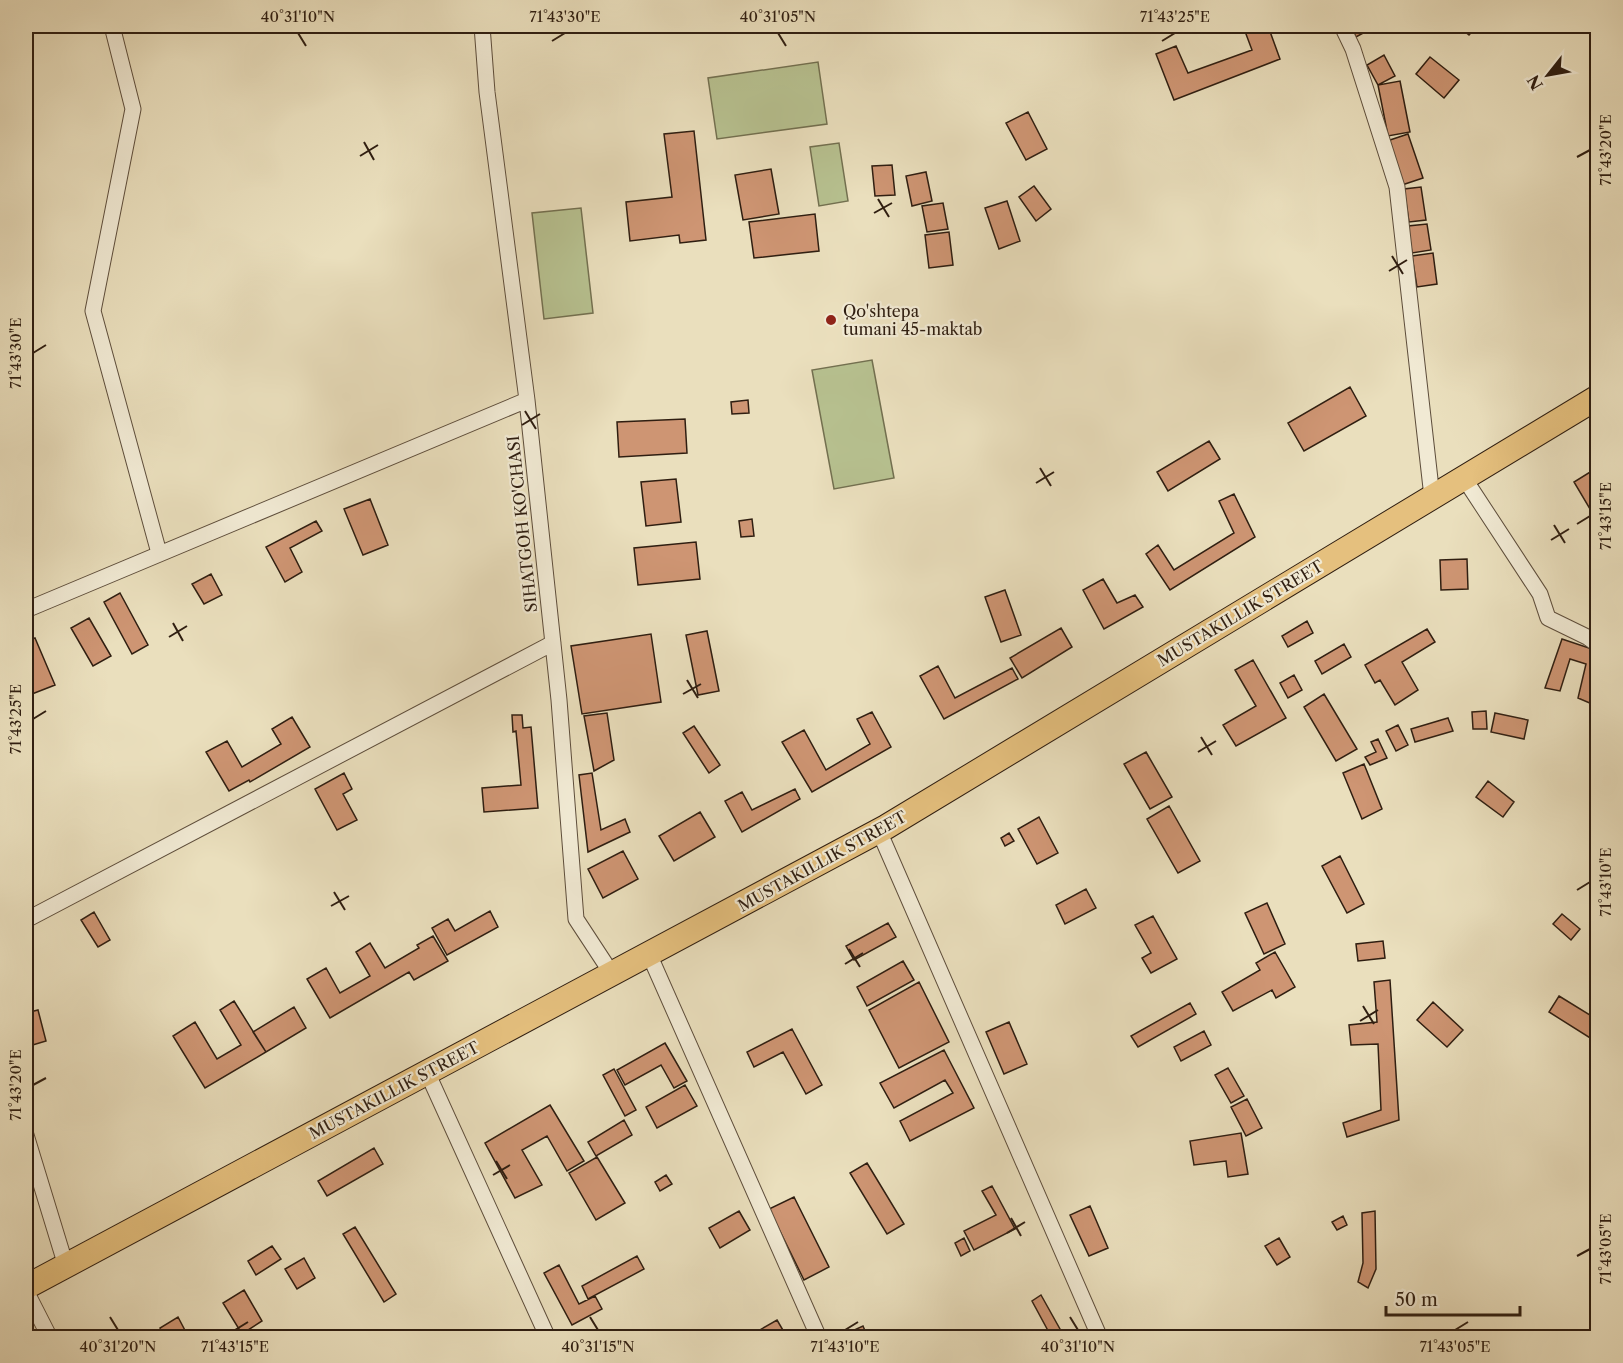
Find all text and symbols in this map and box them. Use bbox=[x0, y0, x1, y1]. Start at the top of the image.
text: 40°31'10"N bbox=[261, 7, 335, 26]
text: 71°43'30"E bbox=[529, 7, 601, 26]
text: 40°31'05"N bbox=[740, 7, 816, 26]
text: 71°43'25"E bbox=[1140, 7, 1210, 26]
north arrow bbox=[1518, 45, 1578, 105]
text: N bbox=[1523, 72, 1547, 94]
text: 71°43'20"E bbox=[1596, 114, 1615, 186]
place label: Qo'shtepa tumani 45-maktab bbox=[843, 301, 983, 339]
marker: Qo'shtepa tumani 45-maktab bbox=[824, 313, 838, 327]
text: 71°43'30"E bbox=[6, 317, 25, 389]
street label: SIHATGOH KO'CHASI bbox=[503, 435, 541, 613]
text: 71°43'15"E bbox=[1596, 482, 1615, 550]
street label: MUSTAKILLIK STREET bbox=[1154, 556, 1326, 670]
text: 71°43'25"E bbox=[6, 684, 25, 754]
street label: MUSTAKILLIK STREET bbox=[734, 806, 910, 916]
text: 71°43'10"E bbox=[1596, 847, 1615, 917]
street label: MUSTAKILLIK STREET bbox=[306, 1037, 482, 1143]
text: 71°43'20"E bbox=[6, 1049, 25, 1121]
text: 71°43'05"E bbox=[1596, 1213, 1615, 1285]
scale bar bbox=[1386, 1279, 1520, 1317]
text: 50 m bbox=[1395, 1289, 1438, 1311]
text: 40°31'20"N bbox=[80, 1337, 156, 1356]
text: 71°43'15"E bbox=[201, 1337, 269, 1356]
text: 40°31'15"N bbox=[561, 1337, 635, 1356]
text: 71°43'10"E bbox=[810, 1337, 880, 1356]
text: 40°31'10"N bbox=[1041, 1337, 1115, 1356]
text: 71°43'05"E bbox=[1419, 1337, 1491, 1356]

